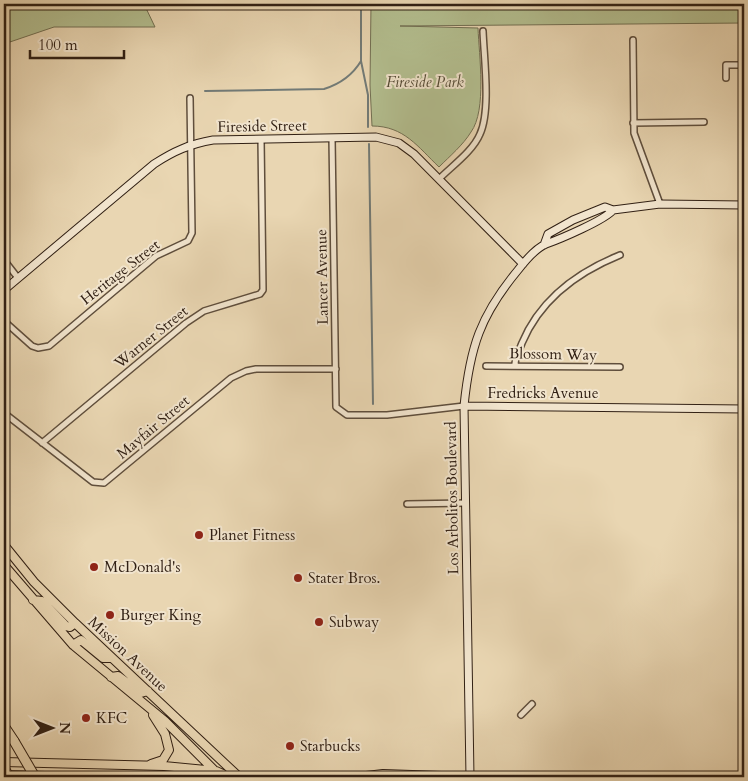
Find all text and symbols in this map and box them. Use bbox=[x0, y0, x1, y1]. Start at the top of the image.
scale bar bbox=[30, 28, 124, 60]
text: 100 m bbox=[38, 35, 78, 55]
park label: Fireside Park bbox=[386, 72, 464, 92]
street label: Fireside Street bbox=[217, 115, 307, 137]
street label: Lancer Avenue bbox=[311, 229, 333, 325]
street label: Heritage Street bbox=[76, 235, 164, 309]
street label: Warner Street bbox=[109, 301, 192, 374]
street label: Blossom Way bbox=[509, 343, 597, 365]
street label: Fredricks Avenue bbox=[487, 383, 599, 403]
street label: Mayfair Street bbox=[112, 390, 194, 463]
street label: Los Arbolitos Boulevard bbox=[441, 421, 463, 575]
place label: Planet Fitness bbox=[209, 525, 295, 545]
marker: Planet Fitness bbox=[193, 529, 205, 541]
place label: McDonald's bbox=[104, 557, 181, 577]
marker: McDonald's bbox=[88, 561, 100, 573]
place label: Stater Bros. bbox=[308, 568, 380, 588]
marker: Stater Bros. bbox=[292, 572, 304, 584]
place label: Burger King bbox=[120, 605, 202, 625]
marker: Burger King bbox=[104, 609, 116, 621]
street label: Mission Avenue bbox=[84, 612, 172, 696]
place label: Subway bbox=[329, 612, 379, 632]
marker: Subway bbox=[313, 616, 325, 628]
north arrow bbox=[28, 704, 78, 754]
place label: KFC bbox=[96, 708, 127, 728]
marker: KFC bbox=[80, 712, 92, 724]
text: N bbox=[55, 722, 74, 734]
place label: Starbucks bbox=[300, 736, 360, 756]
marker: Starbucks bbox=[284, 740, 296, 752]

